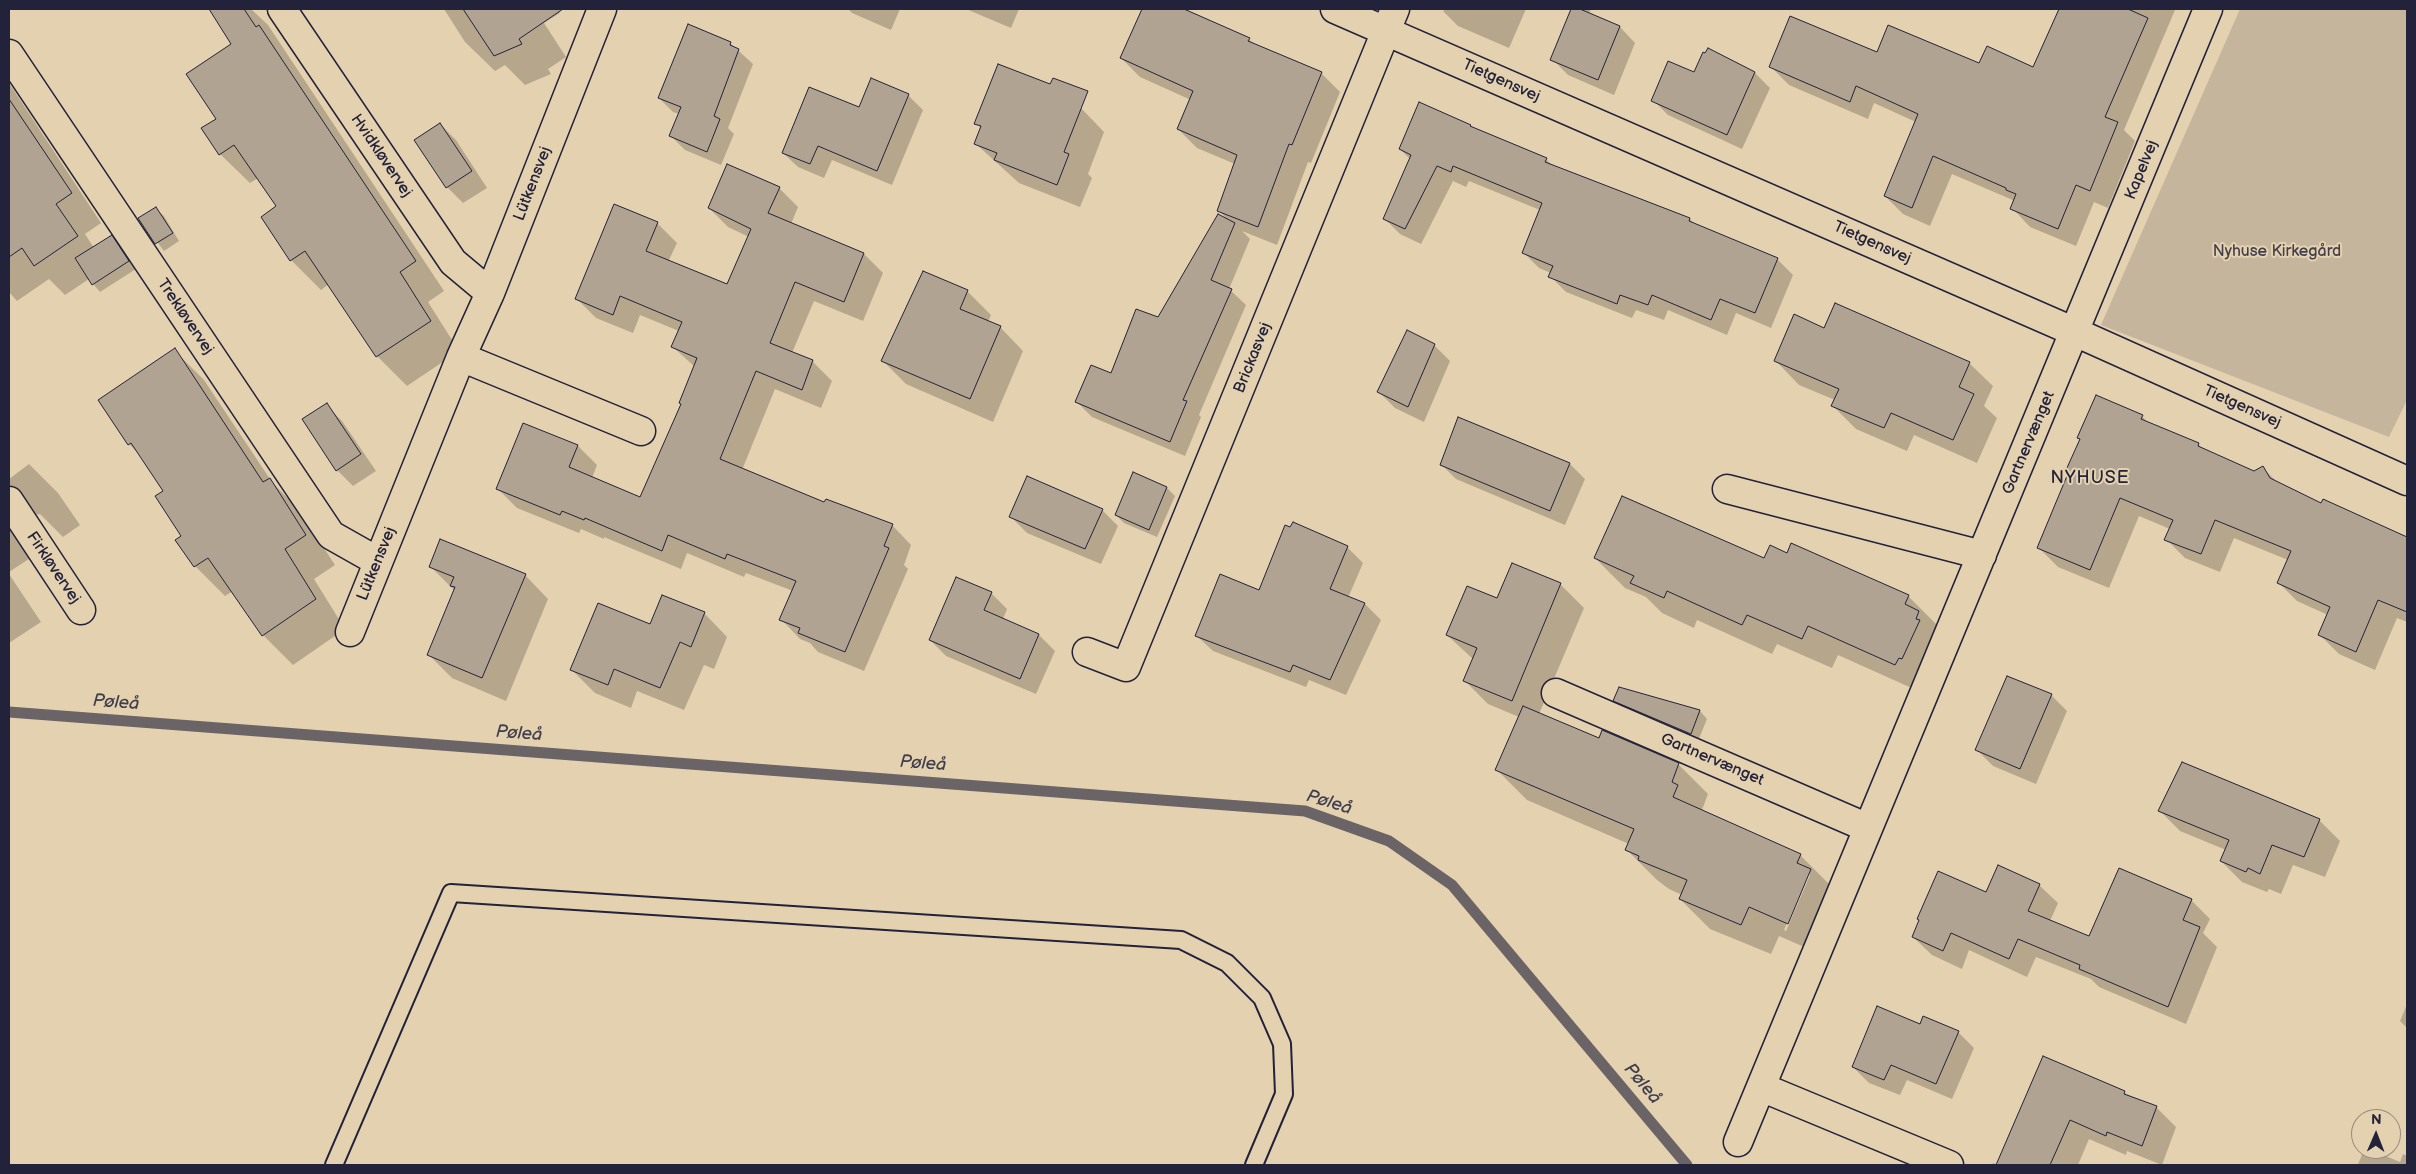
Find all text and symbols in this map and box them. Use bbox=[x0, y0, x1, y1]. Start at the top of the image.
street label: Tietgensvej bbox=[1459, 55, 1543, 107]
street label: Hvidkløvervej bbox=[346, 111, 416, 201]
street label: Kapelvej bbox=[2121, 138, 2163, 202]
street label: Lütkensvej bbox=[510, 144, 556, 224]
street label: Tietgensvej bbox=[1830, 217, 1914, 269]
park label: Nyhuse Kirkegård bbox=[2213, 242, 2341, 262]
street label: Trekløvervej bbox=[153, 275, 217, 359]
street label: Brickasvej bbox=[1230, 320, 1276, 396]
street label: Tietgensvej bbox=[2200, 381, 2284, 433]
street label: Gartnervænget bbox=[1999, 389, 2059, 497]
district label: NYHUSE bbox=[2050, 467, 2130, 489]
street label: Lütkensvej bbox=[354, 524, 400, 604]
street label: Firkløvervej bbox=[22, 528, 84, 608]
water label: Pøleå bbox=[92, 691, 140, 715]
water label: Pøleå bbox=[495, 722, 543, 746]
street label: Gartnervænget bbox=[1658, 730, 1766, 790]
water label: Pøleå bbox=[899, 752, 947, 776]
water label: Pøleå bbox=[1304, 786, 1354, 820]
water label: Pøleå bbox=[1619, 1059, 1665, 1109]
north arrow bbox=[2351, 1109, 2401, 1159]
text: N bbox=[2371, 1111, 2382, 1128]

